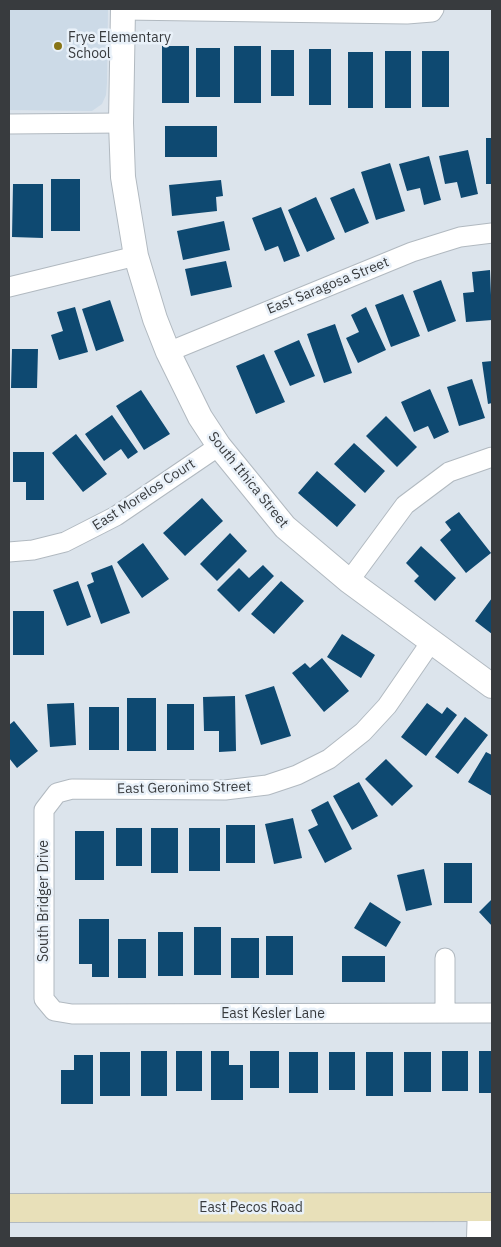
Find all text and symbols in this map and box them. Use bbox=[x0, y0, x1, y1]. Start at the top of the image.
place label: Frye Elementary School bbox=[68, 30, 171, 62]
marker: Frye Elementary School bbox=[52, 40, 64, 52]
street label: East Saragosa Street bbox=[265, 254, 391, 318]
street label: South Ithica Street bbox=[204, 429, 292, 531]
street label: East Morelos Court bbox=[90, 456, 198, 534]
street label: East Geronimo Street bbox=[117, 778, 251, 798]
street label: South Bridger Drive bbox=[36, 840, 52, 962]
street label: East Kesler Lane bbox=[221, 1006, 325, 1022]
street label: East Pecos Road bbox=[199, 1200, 303, 1216]

